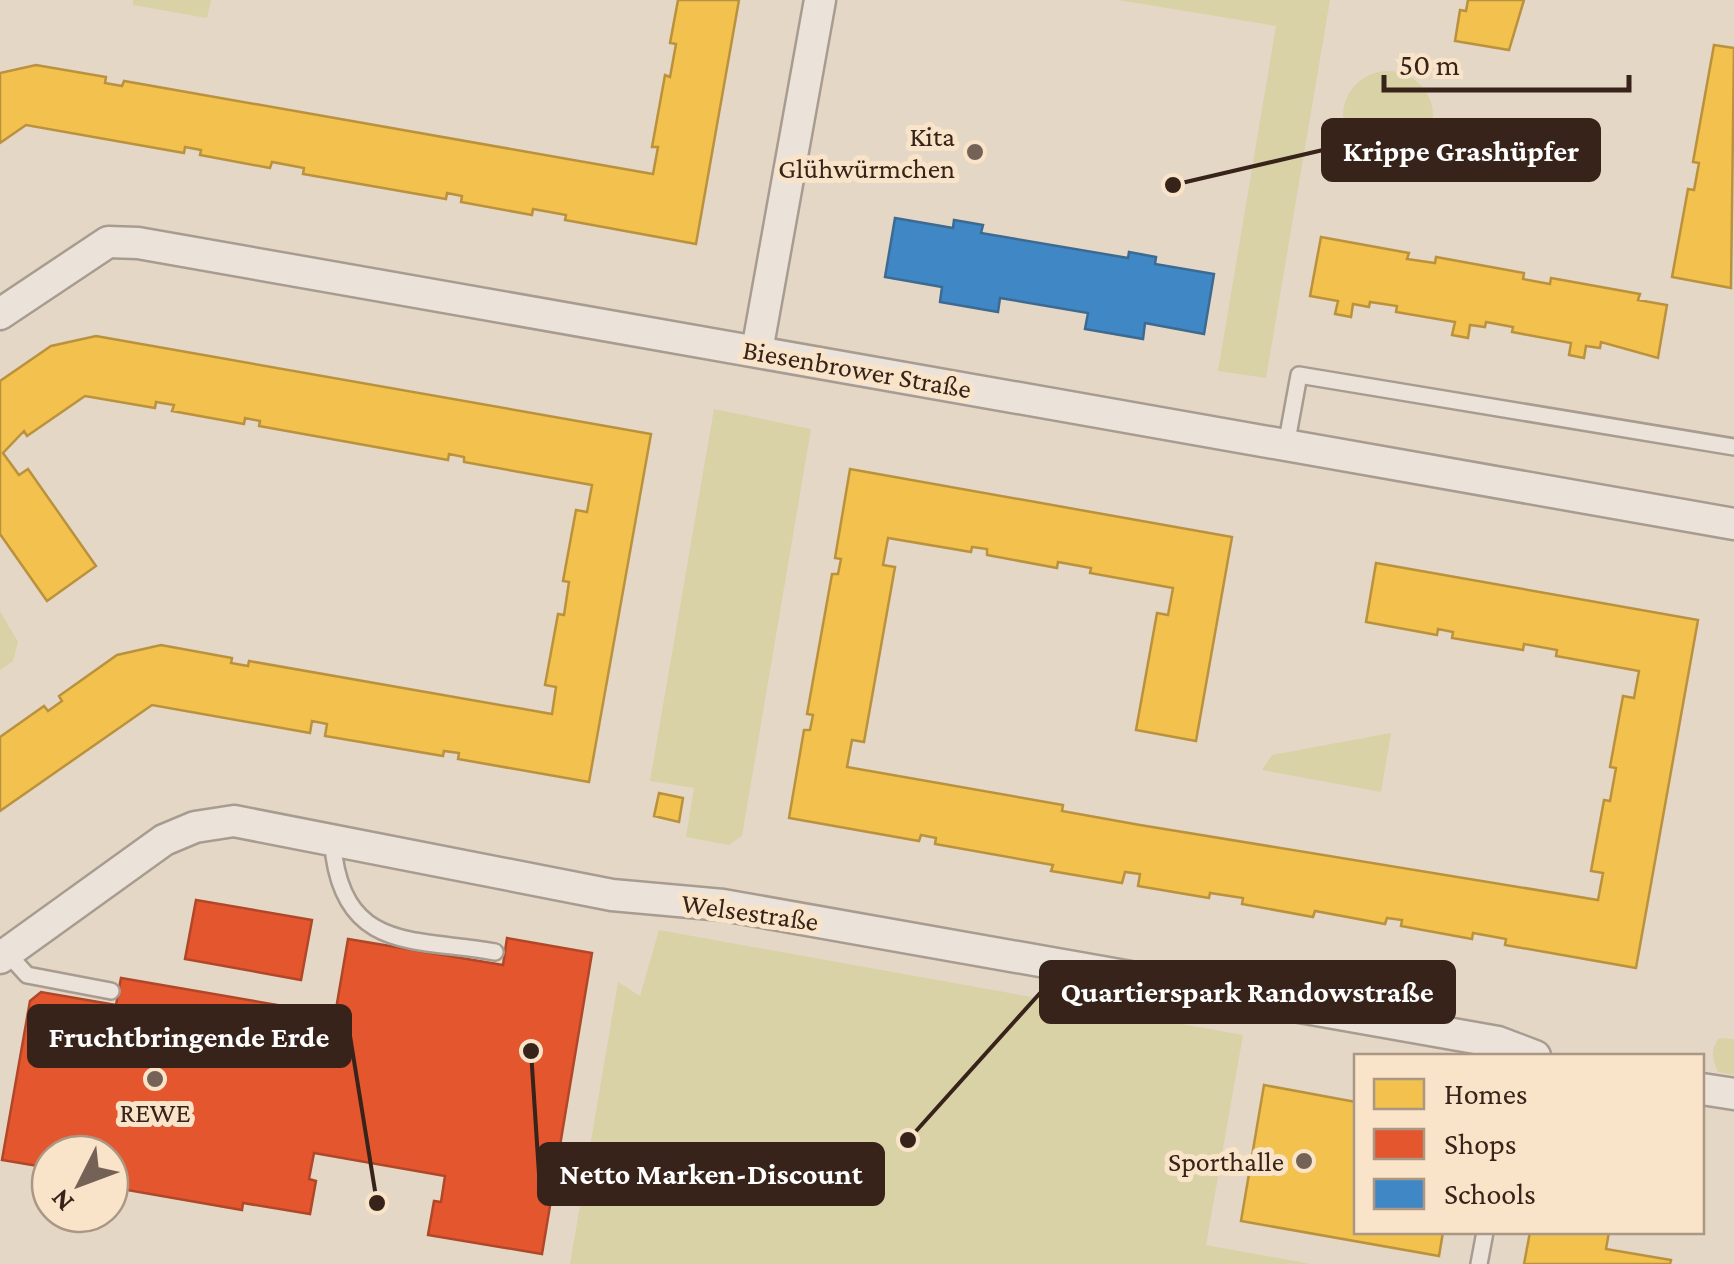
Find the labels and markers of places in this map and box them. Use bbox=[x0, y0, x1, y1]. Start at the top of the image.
callout: Krippe Grashüpfer bbox=[1323, 120, 1599, 180]
place label: Kita Glühwürmchen bbox=[778, 121, 955, 184]
marker: Kita Glühwürmchen bbox=[964, 141, 986, 163]
callout: Quartierspark Randowstraße bbox=[1041, 962, 1454, 1022]
callout: Fruchtbringende Erde bbox=[29, 1006, 350, 1066]
marker: REWE bbox=[144, 1068, 166, 1090]
place label: REWE bbox=[119, 1097, 191, 1128]
callout: Netto Marken-Discount bbox=[539, 1144, 883, 1204]
place label: Sporthalle bbox=[1168, 1146, 1284, 1177]
marker: Sporthalle bbox=[1293, 1150, 1315, 1172]

